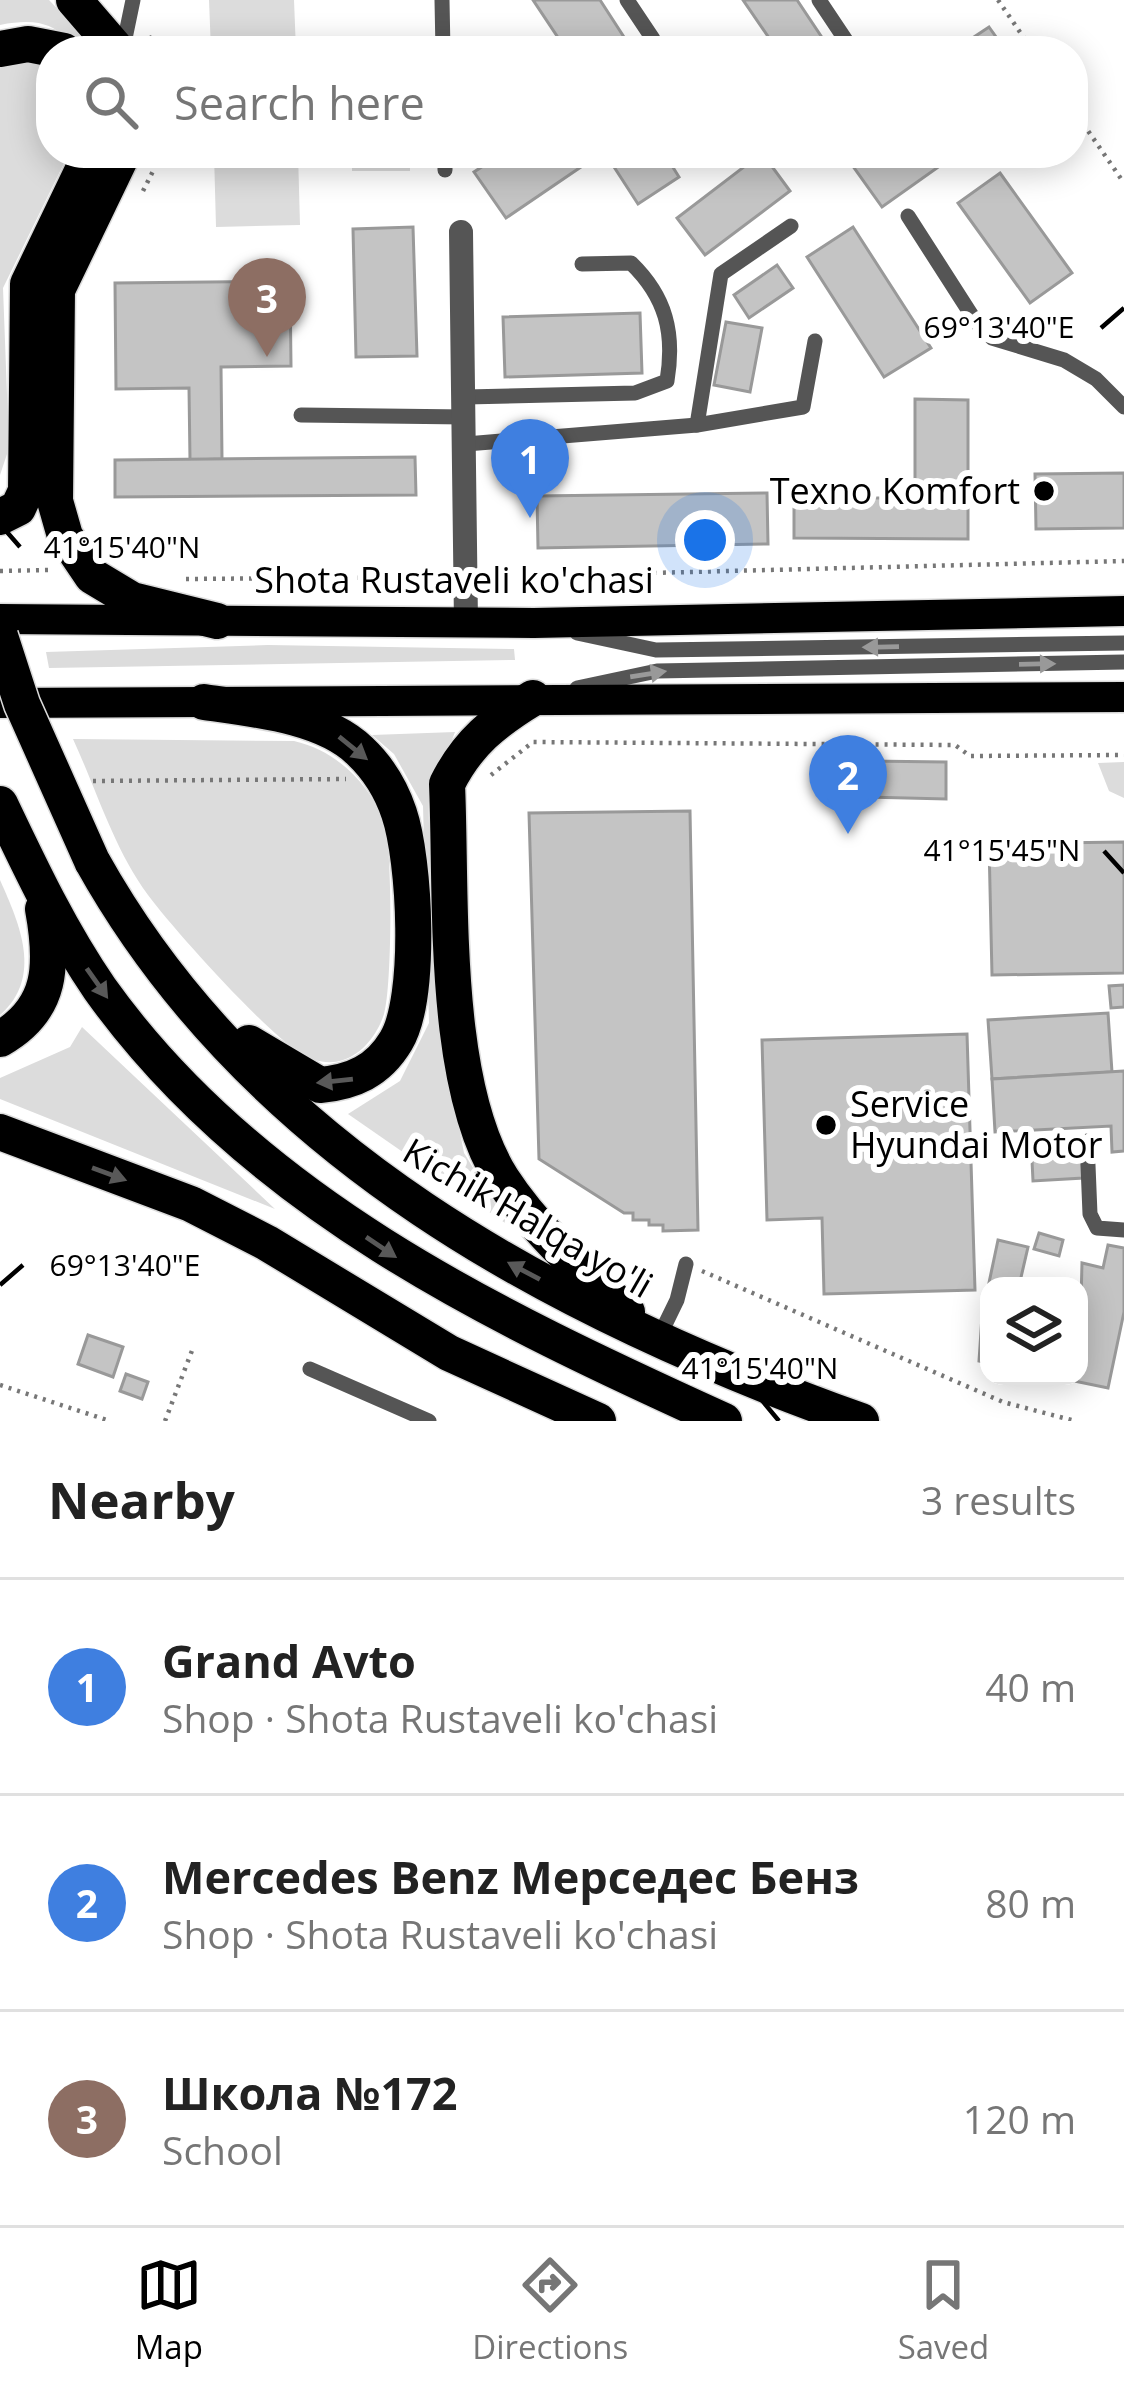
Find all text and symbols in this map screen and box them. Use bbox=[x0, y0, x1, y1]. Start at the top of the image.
search box bbox=[36, 36, 1088, 168]
icon: search bbox=[78, 69, 144, 135]
text: Search here bbox=[174, 72, 425, 133]
pin: 3 bbox=[228, 258, 306, 357]
text: 69°13'40"E bbox=[924, 306, 1074, 347]
pin: 1 bbox=[491, 419, 569, 518]
place label: Texno Komfort bbox=[770, 466, 1020, 515]
marker: Texno Komfort bbox=[1031, 478, 1057, 504]
your location bbox=[675, 510, 735, 570]
text: 41°15'40"N bbox=[44, 526, 200, 567]
street label: Shota Rustaveli ko'chasi bbox=[254, 555, 654, 604]
one-way arrow bbox=[861, 637, 899, 656]
one-way arrow bbox=[1019, 654, 1057, 674]
one-way arrow bbox=[630, 665, 667, 684]
one-way arrow bbox=[337, 735, 368, 760]
pin: 2 bbox=[809, 735, 887, 834]
text: 41°15'45"N bbox=[924, 829, 1080, 870]
one-way arrow bbox=[85, 966, 108, 999]
one-way arrow bbox=[316, 1072, 353, 1091]
place label: Service Hyundai Motor bbox=[850, 1079, 1103, 1169]
marker: Service Hyundai Motor bbox=[813, 1112, 839, 1138]
street label: Kichik Halqa yo'li bbox=[394, 1126, 662, 1309]
one-way arrow bbox=[92, 1166, 128, 1184]
one-way arrow bbox=[365, 1235, 398, 1257]
text: 69°13'40"E bbox=[50, 1244, 200, 1285]
one-way arrow bbox=[506, 1262, 541, 1282]
map controls bbox=[980, 1277, 1088, 1385]
button: layers bbox=[980, 1277, 1088, 1385]
text: 41°15'40"N bbox=[682, 1347, 838, 1388]
text: Nearby bbox=[48, 1464, 235, 1534]
text: 3 results bbox=[921, 1473, 1076, 1526]
text: Grand Avto bbox=[162, 1630, 416, 1691]
text: 1 bbox=[76, 1660, 98, 1713]
text: 40 m bbox=[985, 1660, 1076, 1713]
text: Shop · Shota Rustaveli ko'chasi bbox=[162, 1691, 718, 1744]
text: Mercedes Benz Мерседес Бенз bbox=[162, 1846, 859, 1907]
text: 2 bbox=[76, 1876, 98, 1929]
text: 80 m bbox=[985, 1876, 1076, 1929]
text: Shop · Shota Rustaveli ko'chasi bbox=[162, 1907, 718, 1960]
text: Школа №172 bbox=[162, 2062, 458, 2123]
text: 3 bbox=[76, 2092, 98, 2145]
text: 120 m bbox=[963, 2092, 1076, 2145]
text: School bbox=[162, 2123, 283, 2176]
tab: Map bbox=[135, 2252, 203, 2369]
tab: Directions bbox=[472, 2252, 628, 2369]
tab: Saved bbox=[898, 2252, 989, 2369]

